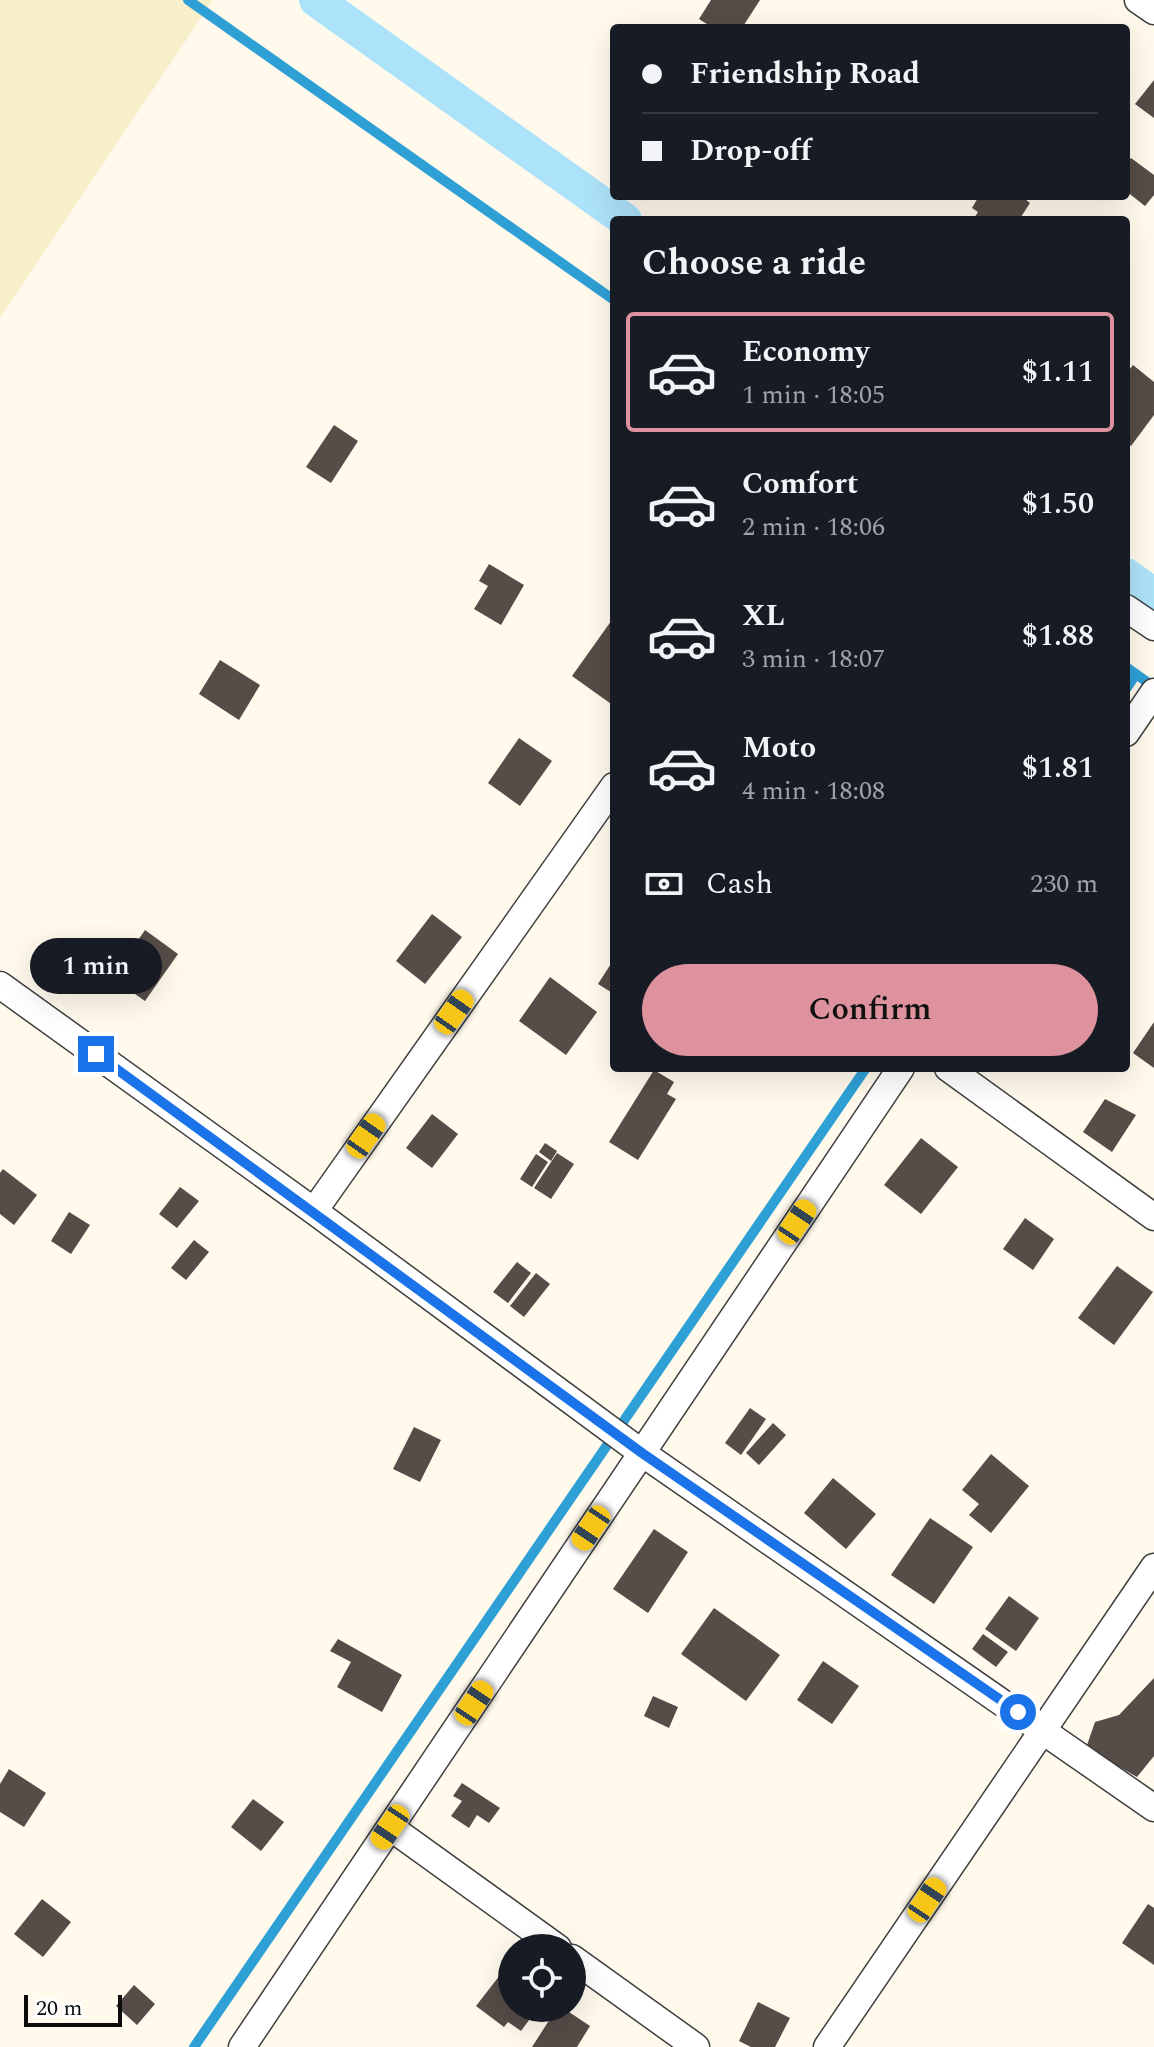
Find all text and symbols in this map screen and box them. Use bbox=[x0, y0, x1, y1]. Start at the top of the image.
text: Friendship Road bbox=[690, 51, 920, 97]
text: Drop-off bbox=[690, 128, 811, 174]
text: Choose a ride bbox=[642, 236, 866, 291]
text: Economy bbox=[742, 329, 869, 375]
icon: car bbox=[646, 336, 718, 408]
text: $1.11 bbox=[1022, 349, 1094, 395]
text: 1 min · 18:05 bbox=[742, 375, 885, 415]
text: Comfort bbox=[742, 461, 858, 507]
icon: car bbox=[646, 468, 718, 540]
text: $1.50 bbox=[1022, 481, 1094, 527]
text: 2 min · 18:06 bbox=[742, 507, 885, 547]
text: XL bbox=[742, 593, 785, 639]
icon: car bbox=[646, 600, 718, 672]
text: $1.88 bbox=[1022, 613, 1094, 659]
text: 3 min · 18:07 bbox=[742, 639, 885, 679]
text: Moto bbox=[742, 725, 816, 771]
icon: car bbox=[646, 732, 718, 804]
text: $1.81 bbox=[1022, 745, 1094, 791]
text: 4 min · 18:08 bbox=[742, 771, 885, 811]
text: Cash bbox=[706, 861, 773, 907]
icon: cash bbox=[642, 862, 686, 906]
text: 230 m bbox=[1030, 864, 1098, 904]
callout: 1 min bbox=[30, 938, 162, 994]
text: 1 min bbox=[62, 946, 130, 986]
button: Confirm bbox=[642, 964, 1098, 1056]
car bbox=[430, 985, 478, 1039]
route end bbox=[78, 1036, 114, 1072]
car bbox=[342, 1109, 390, 1163]
car bbox=[774, 1195, 820, 1249]
car bbox=[568, 1501, 614, 1555]
car bbox=[451, 1676, 497, 1730]
route start bbox=[1000, 1694, 1036, 1730]
car bbox=[367, 1800, 413, 1854]
car bbox=[904, 1873, 950, 1927]
map controls bbox=[498, 1934, 586, 2022]
button: locate bbox=[498, 1934, 586, 2022]
scale bar bbox=[24, 1991, 122, 2027]
text: 20 m bbox=[36, 1992, 82, 2025]

